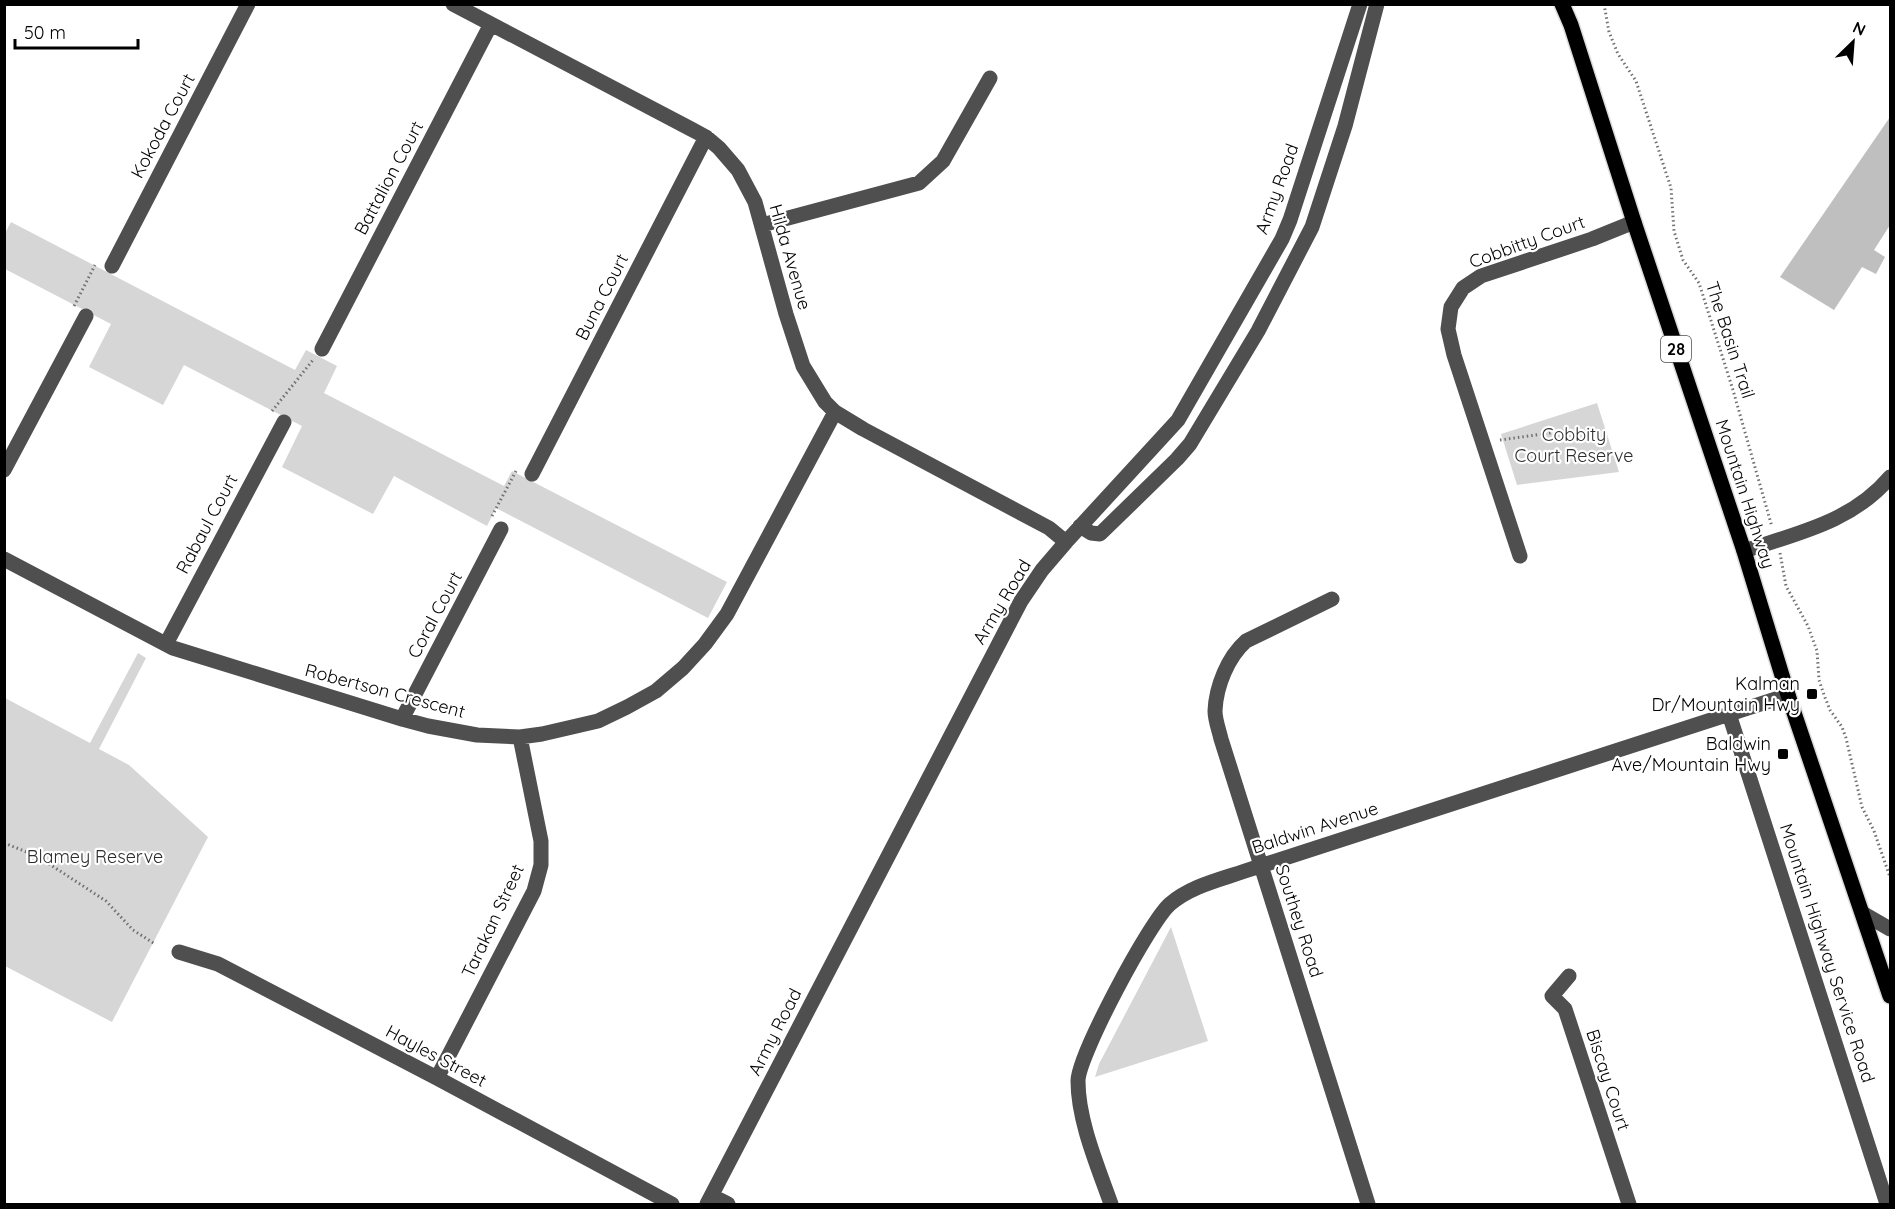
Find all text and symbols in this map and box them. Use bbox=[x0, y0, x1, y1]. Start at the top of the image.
scale bar bbox=[15, 12, 138, 50]
north arrow bbox=[1823, 12, 1883, 72]
text: N bbox=[1850, 17, 1869, 40]
text: 50 m bbox=[24, 21, 66, 44]
street label: Kokoda Court bbox=[125, 69, 200, 182]
street label: Battalion Court bbox=[349, 117, 428, 239]
street label: Army Road bbox=[1250, 140, 1304, 237]
street label: Hilda Avenue bbox=[764, 201, 817, 312]
street label: Cobbitty Court bbox=[1466, 210, 1588, 273]
street label: Buna Court bbox=[570, 250, 633, 344]
street label: The Basin Trail bbox=[1701, 278, 1760, 401]
road number: 28 bbox=[1661, 336, 1691, 362]
street label: Mountain Highway bbox=[1710, 416, 1780, 571]
park label: Cobbity Court Reserve bbox=[1515, 423, 1634, 467]
street label: Rabaul Court bbox=[171, 470, 243, 578]
street label: Army Road bbox=[967, 555, 1036, 648]
street label: Coral Court bbox=[402, 567, 467, 662]
street label: Robertson Crescent bbox=[303, 658, 468, 723]
place label: Kalman Dr/Mountain Hwy bbox=[1651, 672, 1800, 716]
marker: Kalman Dr/Mountain Hwy bbox=[1805, 687, 1819, 701]
place label: Baldwin Ave/Mountain Hwy bbox=[1612, 732, 1771, 776]
marker: Baldwin Ave/Mountain Hwy bbox=[1776, 747, 1790, 761]
street label: Baldwin Avenue bbox=[1249, 796, 1381, 859]
street label: Mountain Highway Service Road bbox=[1775, 820, 1880, 1085]
park label: Blamey Reserve bbox=[27, 845, 163, 868]
street label: Tarakan Street bbox=[456, 860, 529, 981]
street label: Southey Road bbox=[1270, 861, 1329, 980]
street label: Army Road bbox=[743, 984, 806, 1079]
street label: Hayles Street bbox=[382, 1019, 491, 1092]
street label: Biscay Court bbox=[1581, 1026, 1636, 1133]

